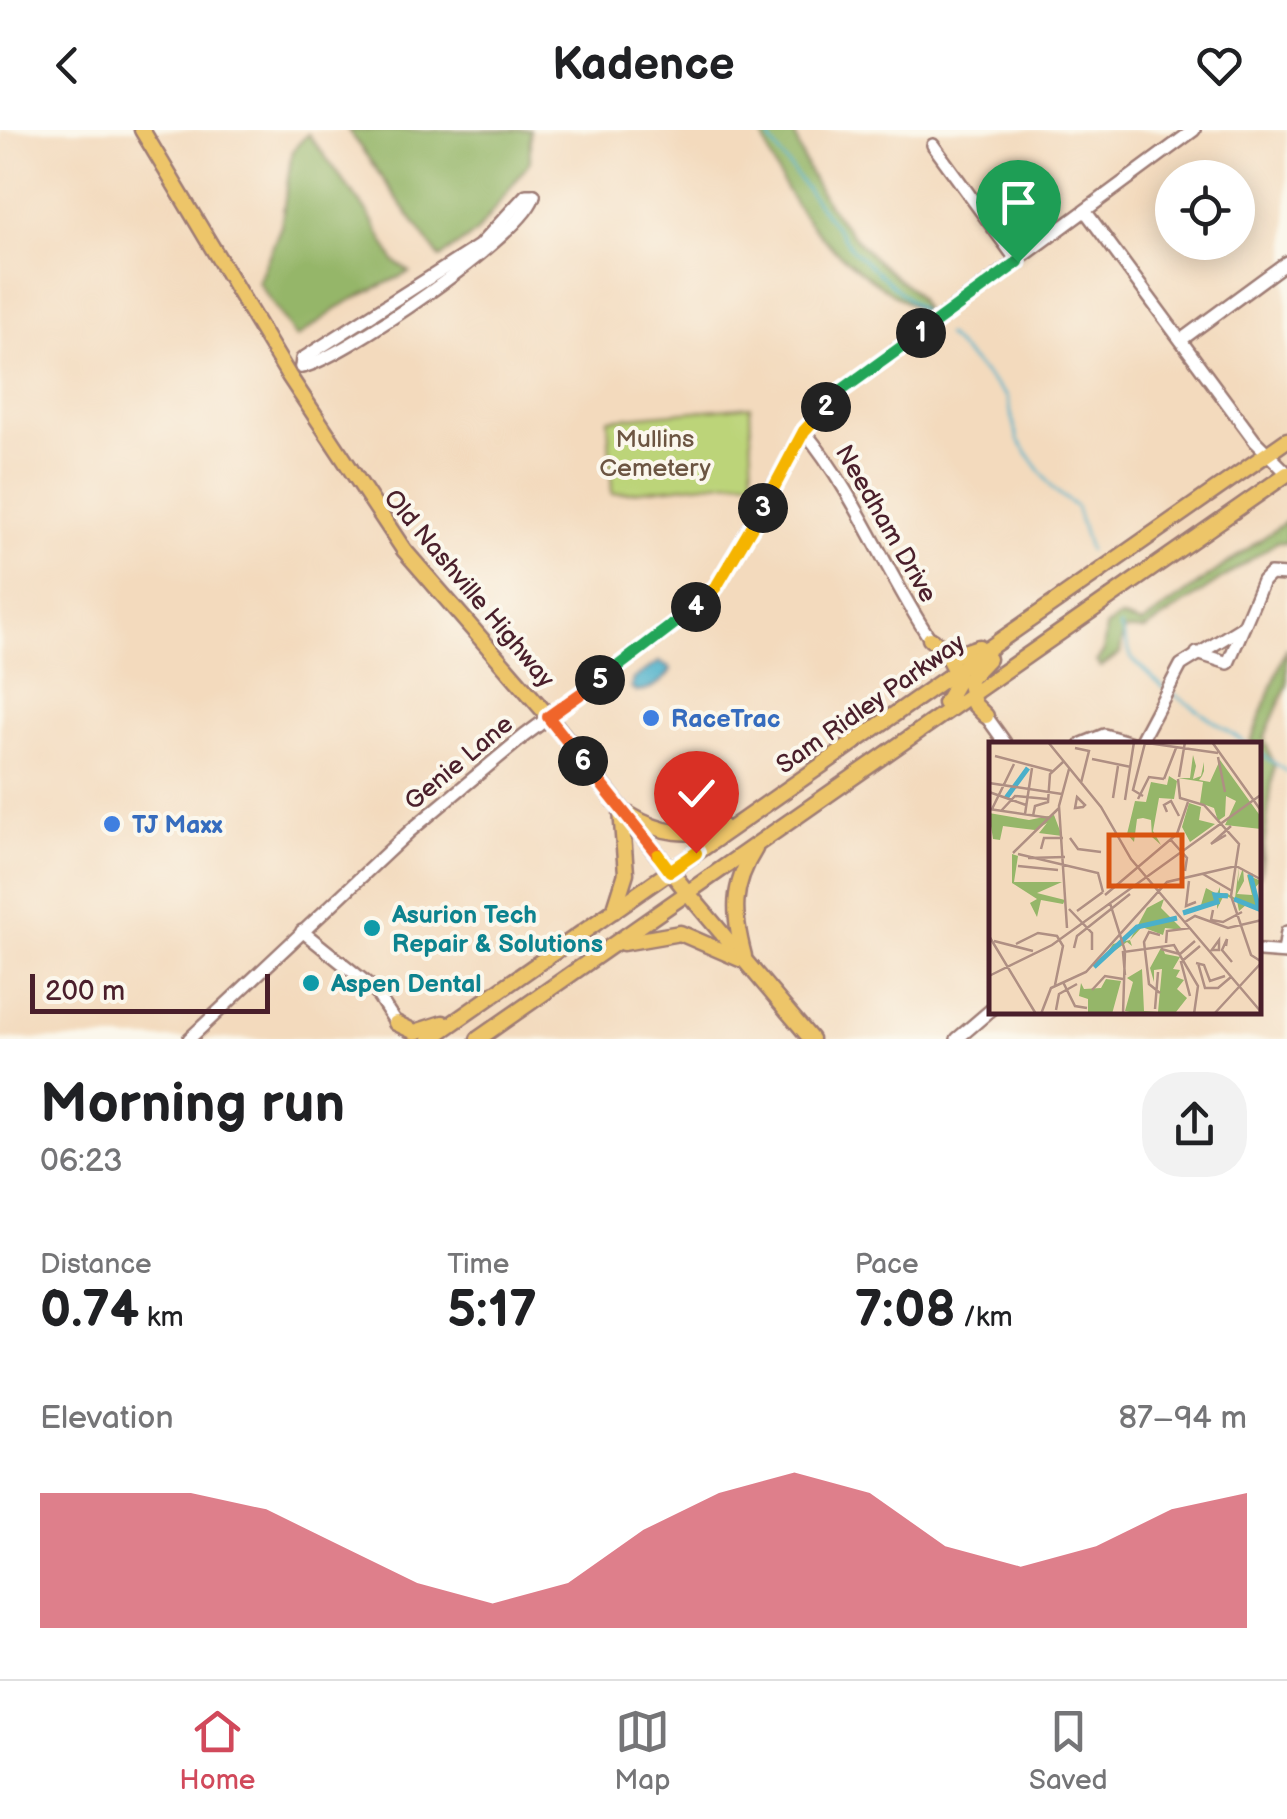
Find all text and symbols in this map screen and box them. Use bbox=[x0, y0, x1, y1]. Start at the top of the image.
icon: back bbox=[40, 38, 95, 93]
text: Kadence bbox=[552, 38, 735, 93]
icon: heart bbox=[1192, 38, 1247, 93]
pin bbox=[976, 160, 1061, 263]
map controls bbox=[1155, 160, 1255, 260]
button: locate bbox=[1155, 160, 1255, 260]
icon: arrive bbox=[991, 175, 1046, 230]
pin: 1 bbox=[896, 308, 946, 358]
text: 1 bbox=[915, 316, 927, 349]
pin: 2 bbox=[801, 382, 851, 432]
text: 2 bbox=[818, 390, 834, 423]
park label: Mullins Cemetery bbox=[599, 424, 711, 484]
street label: Needham Drive bbox=[828, 439, 943, 608]
pin: 3 bbox=[738, 483, 788, 533]
street label: Old Nashville Highway bbox=[377, 484, 561, 695]
text: 3 bbox=[755, 491, 771, 524]
pin: 4 bbox=[671, 582, 721, 632]
text: 4 bbox=[688, 590, 704, 623]
street label: Sam Ridley Parkway bbox=[771, 627, 972, 781]
pin: 5 bbox=[575, 655, 625, 705]
text: 5 bbox=[592, 663, 608, 696]
place label: RaceTrac bbox=[671, 704, 781, 735]
marker: RaceTrac bbox=[640, 707, 662, 729]
street label: Genie Lane bbox=[399, 709, 520, 817]
pin: 6 bbox=[558, 736, 608, 786]
inset map bbox=[989, 742, 1262, 1014]
text: 6 bbox=[575, 744, 591, 777]
pin bbox=[654, 751, 739, 854]
icon: check bbox=[669, 766, 724, 821]
place label: TJ Maxx bbox=[132, 810, 222, 841]
marker: TJ Maxx bbox=[101, 813, 123, 835]
place label: Asurion Tech Repair & Solutions bbox=[391, 900, 603, 960]
marker: Asurion Tech Repair & Solutions bbox=[361, 917, 383, 939]
scale bar bbox=[30, 969, 270, 1014]
place label: Aspen Dental bbox=[330, 969, 482, 1000]
marker: Aspen Dental bbox=[300, 972, 322, 994]
text: 200 m bbox=[45, 975, 125, 1008]
text: Morning run bbox=[40, 1071, 345, 1138]
button: share bbox=[1142, 1072, 1247, 1177]
text: 06:23 bbox=[40, 1142, 123, 1181]
text: Distance bbox=[40, 1248, 152, 1281]
text: Time bbox=[447, 1248, 509, 1281]
text: Pace bbox=[855, 1248, 919, 1281]
text: 0.74 bbox=[40, 1281, 139, 1341]
text: 5:17 bbox=[447, 1281, 537, 1341]
text: 7:08 bbox=[855, 1281, 955, 1341]
text: km bbox=[139, 1301, 184, 1334]
text: /km bbox=[955, 1301, 1013, 1334]
text: Elevation bbox=[40, 1399, 173, 1438]
text: 87–94 m bbox=[1118, 1399, 1247, 1438]
tab: Home bbox=[179, 1704, 255, 1797]
tab: Map bbox=[614, 1704, 670, 1797]
tab: Saved bbox=[1029, 1704, 1108, 1797]

